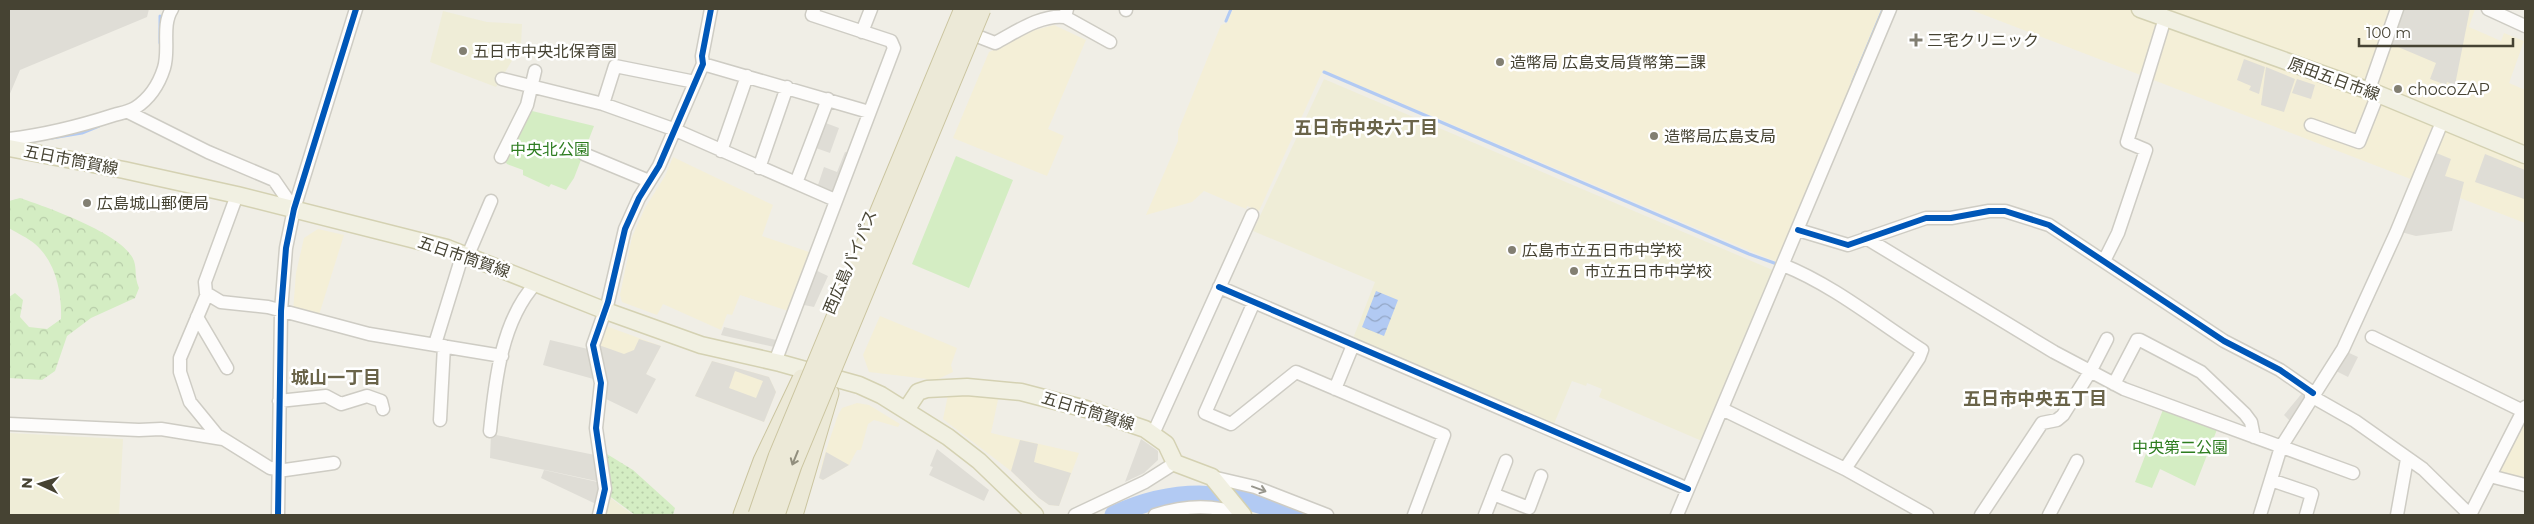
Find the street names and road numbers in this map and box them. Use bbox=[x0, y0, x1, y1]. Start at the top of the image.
street label: 原田五日市線 bbox=[2286, 54, 2382, 104]
street label: 五日市筒賀線 bbox=[22, 142, 120, 178]
street label: 西広島バイパス bbox=[819, 207, 881, 317]
street label: 五日市筒賀線 bbox=[416, 232, 512, 282]
street label: 五日市筒賀線 bbox=[1039, 388, 1137, 434]

